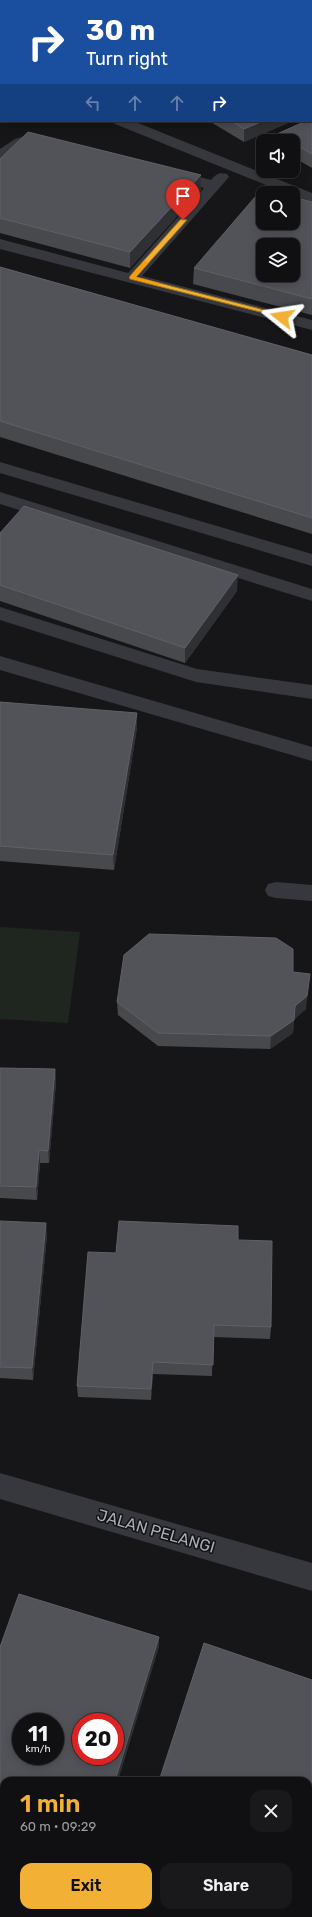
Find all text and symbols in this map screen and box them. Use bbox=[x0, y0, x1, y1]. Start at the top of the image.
text: 30 m bbox=[86, 14, 155, 47]
icon: right bbox=[20, 16, 72, 68]
text: Turn right bbox=[86, 48, 168, 70]
icon: left bbox=[82, 92, 104, 114]
icon: ahead bbox=[124, 92, 146, 114]
icon: ahead bbox=[166, 92, 188, 114]
icon: right bbox=[208, 92, 230, 114]
map controls bbox=[256, 134, 300, 282]
button: sound bbox=[256, 134, 300, 178]
pin bbox=[166, 179, 200, 220]
icon: arrive bbox=[172, 185, 194, 207]
button: search bbox=[256, 186, 300, 230]
button: layers bbox=[256, 238, 300, 282]
position arrow bbox=[261, 296, 303, 338]
street label: JALAN PELANGI bbox=[95, 1505, 217, 1557]
speed limit sign: 20 bbox=[72, 1713, 124, 1765]
text: 11 bbox=[28, 1722, 48, 1746]
text: km/h bbox=[26, 1743, 50, 1755]
text: 1 min bbox=[20, 1790, 80, 1818]
button: close bbox=[250, 1790, 292, 1832]
text: 60 m · 09:29 bbox=[20, 1819, 96, 1834]
button: Exit bbox=[20, 1863, 152, 1909]
button: Share bbox=[160, 1863, 292, 1909]

